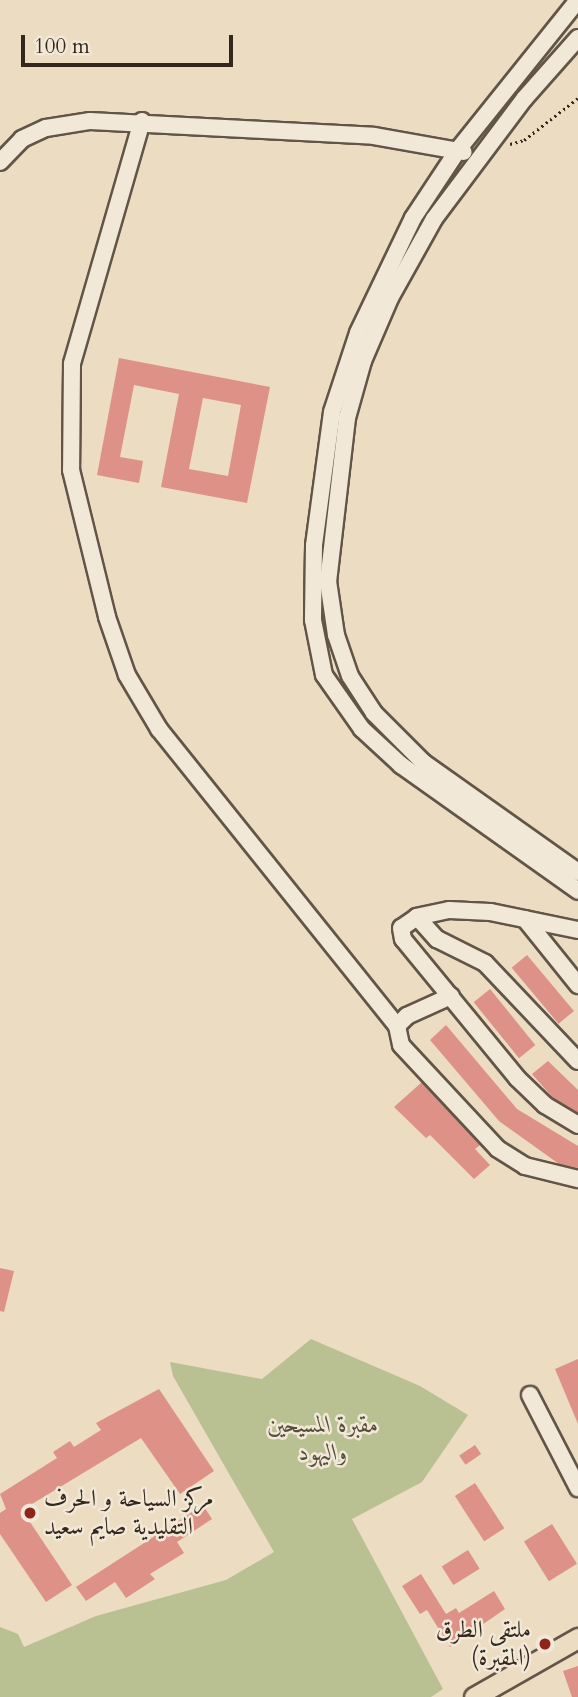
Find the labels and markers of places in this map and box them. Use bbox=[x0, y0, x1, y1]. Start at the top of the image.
place label: مركز السياحة و الحرف التقليدية صايم سعيد bbox=[44, 1485, 214, 1541]
marker: مركز السياحة و الحرف التقليدية صايم سعيد bbox=[22, 1505, 38, 1521]
place label: ملتقى الطرق (المقبرة) bbox=[436, 1616, 531, 1672]
marker: ملتقى الطرق (المقبرة) bbox=[537, 1636, 553, 1652]

